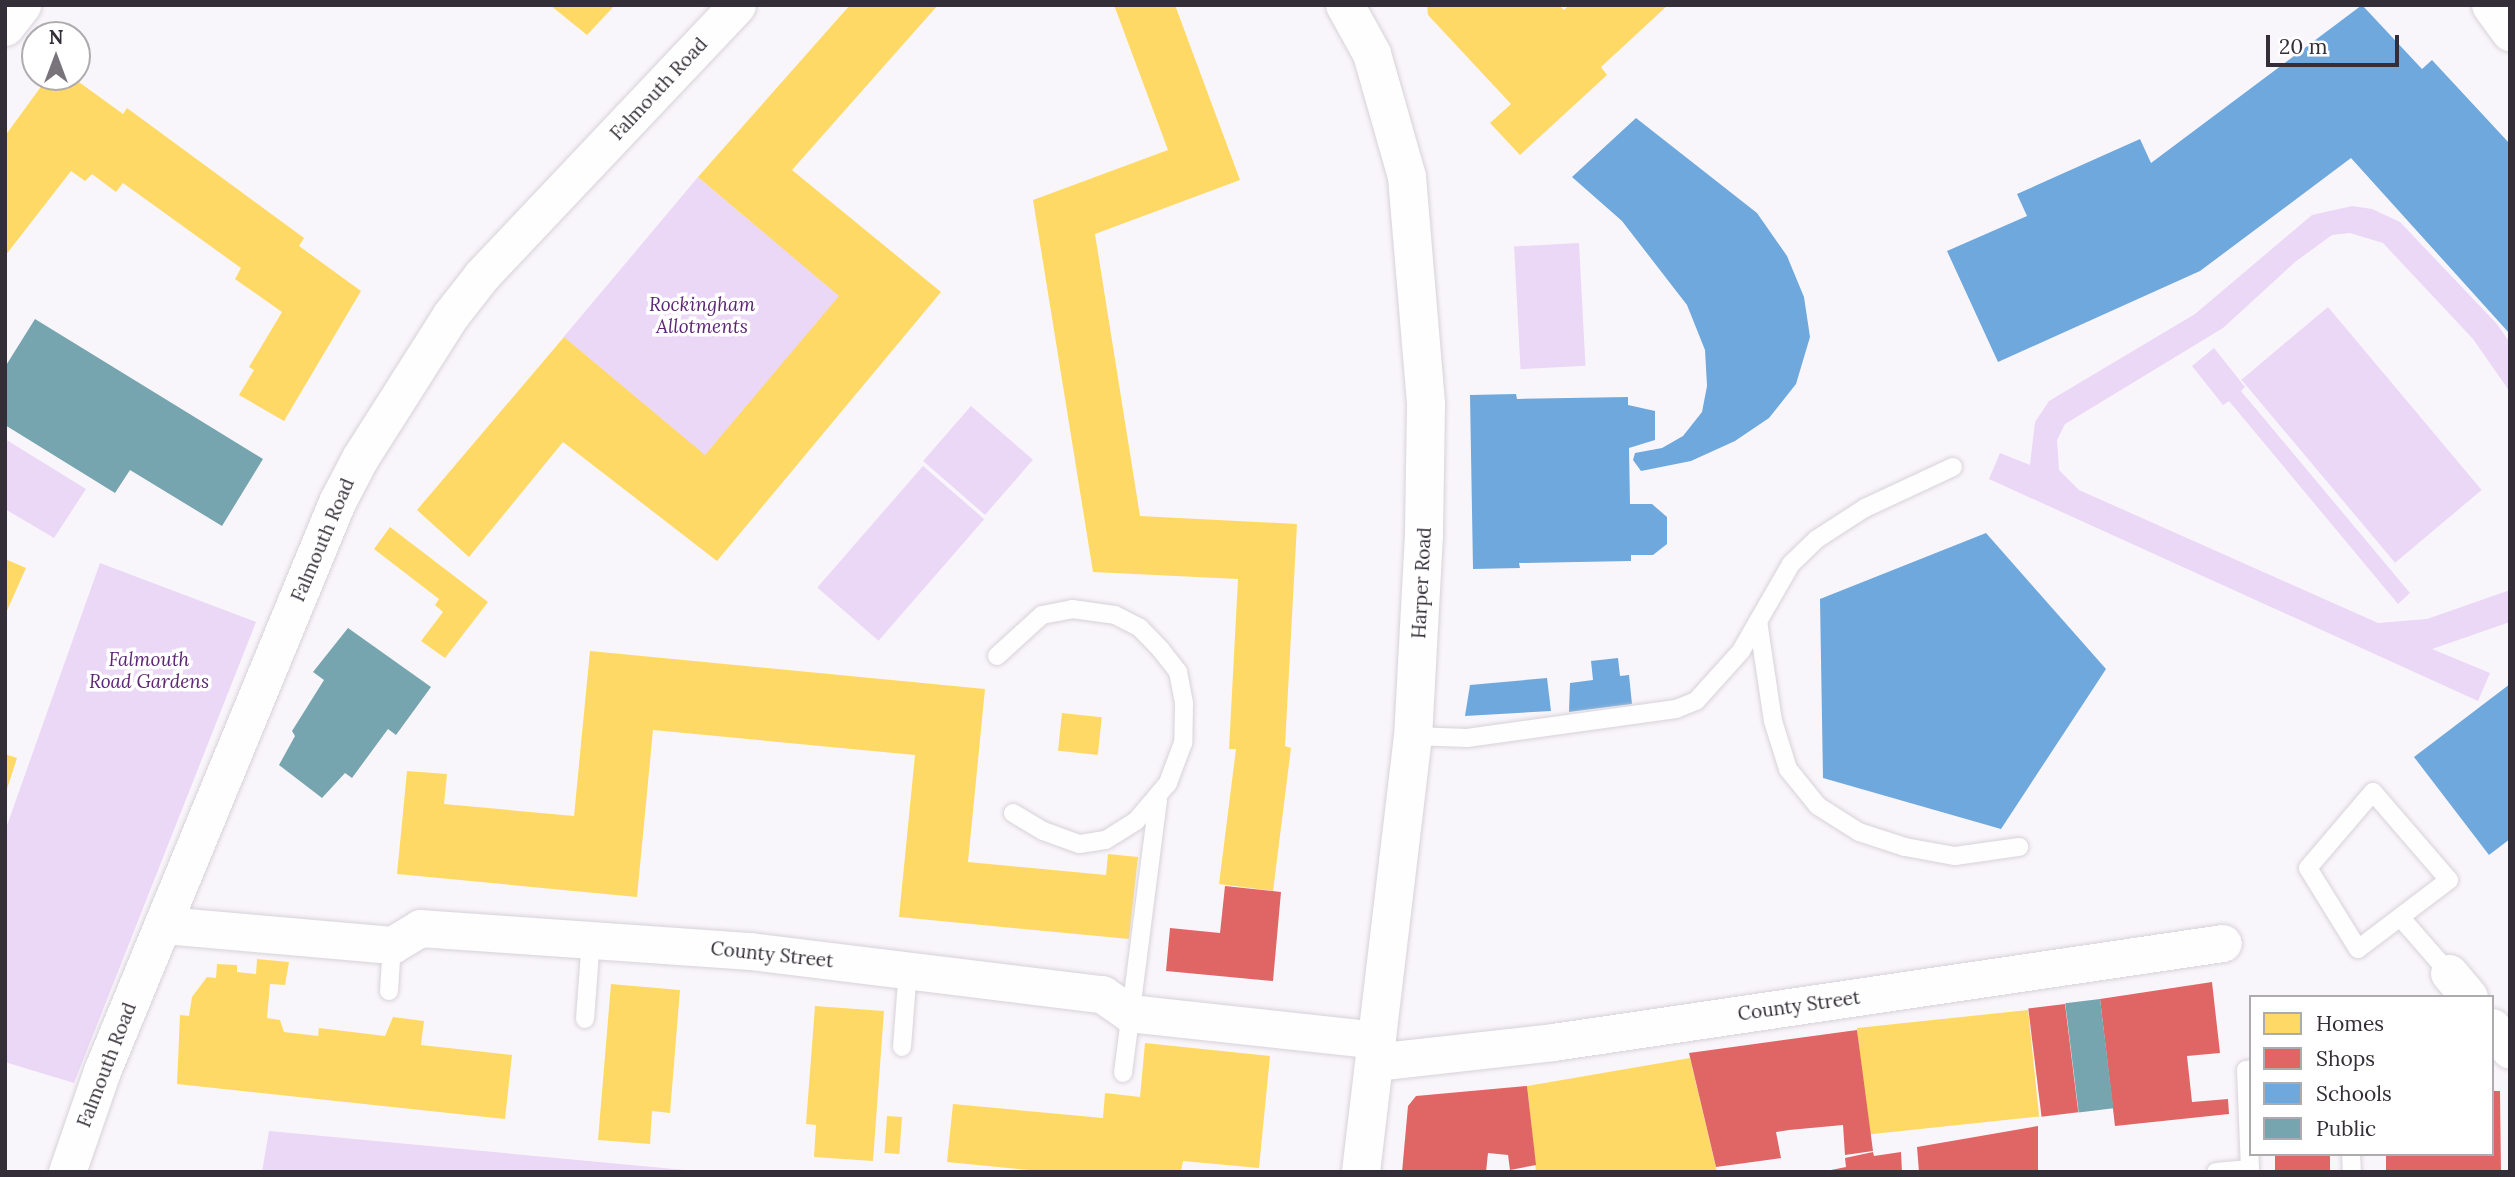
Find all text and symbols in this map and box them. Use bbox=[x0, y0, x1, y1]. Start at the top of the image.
north arrow bbox=[21, 21, 91, 91]
scale bar bbox=[2270, 21, 2403, 65]
text: N bbox=[49, 25, 63, 49]
street label: Falmouth Road bbox=[606, 33, 712, 145]
text: 20 m bbox=[2279, 33, 2328, 60]
park label: Rockingham Allotments bbox=[649, 294, 755, 338]
street label: Falmouth Road bbox=[287, 475, 359, 605]
street label: Harper Road bbox=[1408, 527, 1436, 639]
park label: Falmouth Road Gardens bbox=[89, 649, 209, 693]
street label: County Street bbox=[709, 937, 835, 973]
street label: County Street bbox=[1736, 986, 1862, 1026]
legend bbox=[2249, 995, 2494, 1156]
street label: Falmouth Road bbox=[73, 999, 141, 1131]
text: Homes bbox=[2316, 1010, 2384, 1037]
text: Shops bbox=[2316, 1045, 2375, 1072]
text: Schools bbox=[2316, 1080, 2392, 1107]
text: Public bbox=[2316, 1115, 2376, 1142]

